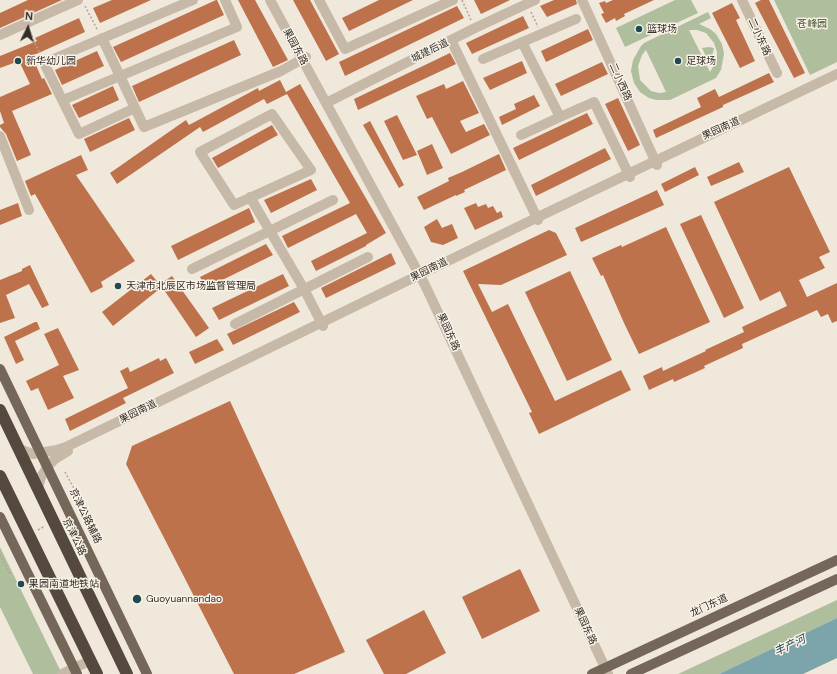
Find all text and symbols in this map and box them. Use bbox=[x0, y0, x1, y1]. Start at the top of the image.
north arrow bbox=[8, 8, 48, 48]
text: N bbox=[24, 9, 34, 23]
street label: 二小东路 bbox=[745, 16, 773, 58]
park label: 苍峰园 bbox=[797, 18, 827, 30]
place label: 篮球场 bbox=[647, 23, 677, 35]
marker: 篮球场 bbox=[634, 24, 644, 34]
street label: 果园东路 bbox=[280, 27, 310, 67]
street label: 城建后道 bbox=[409, 37, 451, 65]
place label: 新华幼儿园 bbox=[26, 55, 76, 67]
place label: 足球场 bbox=[686, 55, 716, 67]
marker: 新华幼儿园 bbox=[13, 56, 23, 66]
marker: 足球场 bbox=[673, 56, 683, 66]
street label: 二小西路 bbox=[606, 61, 634, 103]
street label: 果园南道 bbox=[700, 115, 742, 143]
street label: 果园南道 bbox=[408, 256, 450, 284]
place label: 天津市北辰区市场监督管理局 bbox=[126, 280, 256, 292]
marker: 天津市北辰区市场监督管理局 bbox=[113, 281, 123, 291]
street label: 果园东路 bbox=[434, 311, 462, 353]
street label: 果园南道 bbox=[117, 398, 159, 426]
street label: 京津公路辅路 bbox=[66, 486, 104, 546]
street label: 京津公路 bbox=[60, 516, 88, 558]
place label: 果园南道地铁站 bbox=[29, 578, 99, 590]
marker: 果园南道地铁站 bbox=[16, 579, 26, 589]
street label: 龙门东道 bbox=[688, 592, 730, 620]
marker: Guoyuannandao bbox=[131, 593, 143, 605]
place label: Guoyuannandao bbox=[146, 593, 222, 605]
street label: 果园东路 bbox=[571, 605, 599, 647]
water label: 丰产河 bbox=[772, 633, 808, 659]

